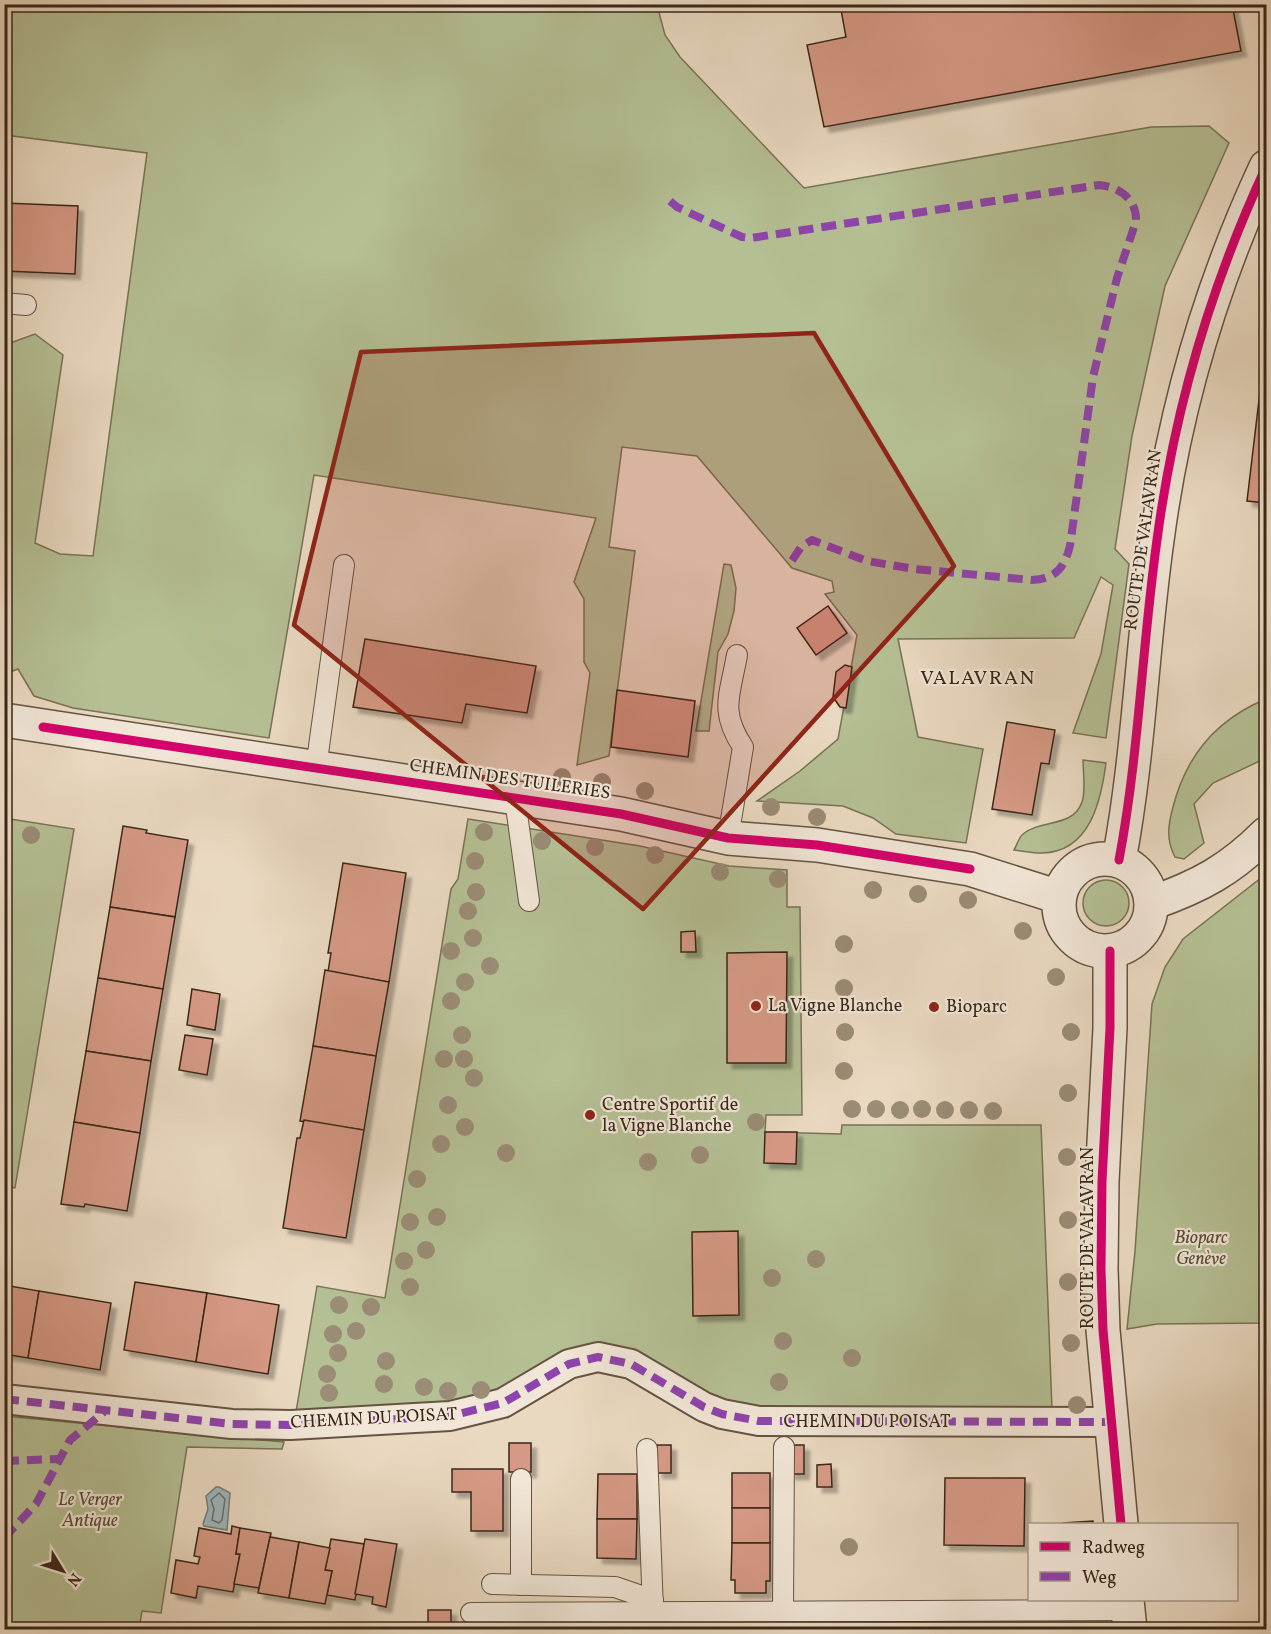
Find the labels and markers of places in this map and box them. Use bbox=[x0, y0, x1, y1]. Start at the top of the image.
place label: La Vigne Blanche bbox=[768, 994, 902, 1019]
place label: Bioparc bbox=[946, 995, 1007, 1020]
marker: La Vigne Blanche bbox=[749, 999, 763, 1013]
marker: Bioparc bbox=[927, 1000, 941, 1014]
place label: Centre Sportif de la Vigne Blanche bbox=[602, 1093, 738, 1139]
marker: Centre Sportif de la Vigne Blanche bbox=[583, 1108, 597, 1122]

